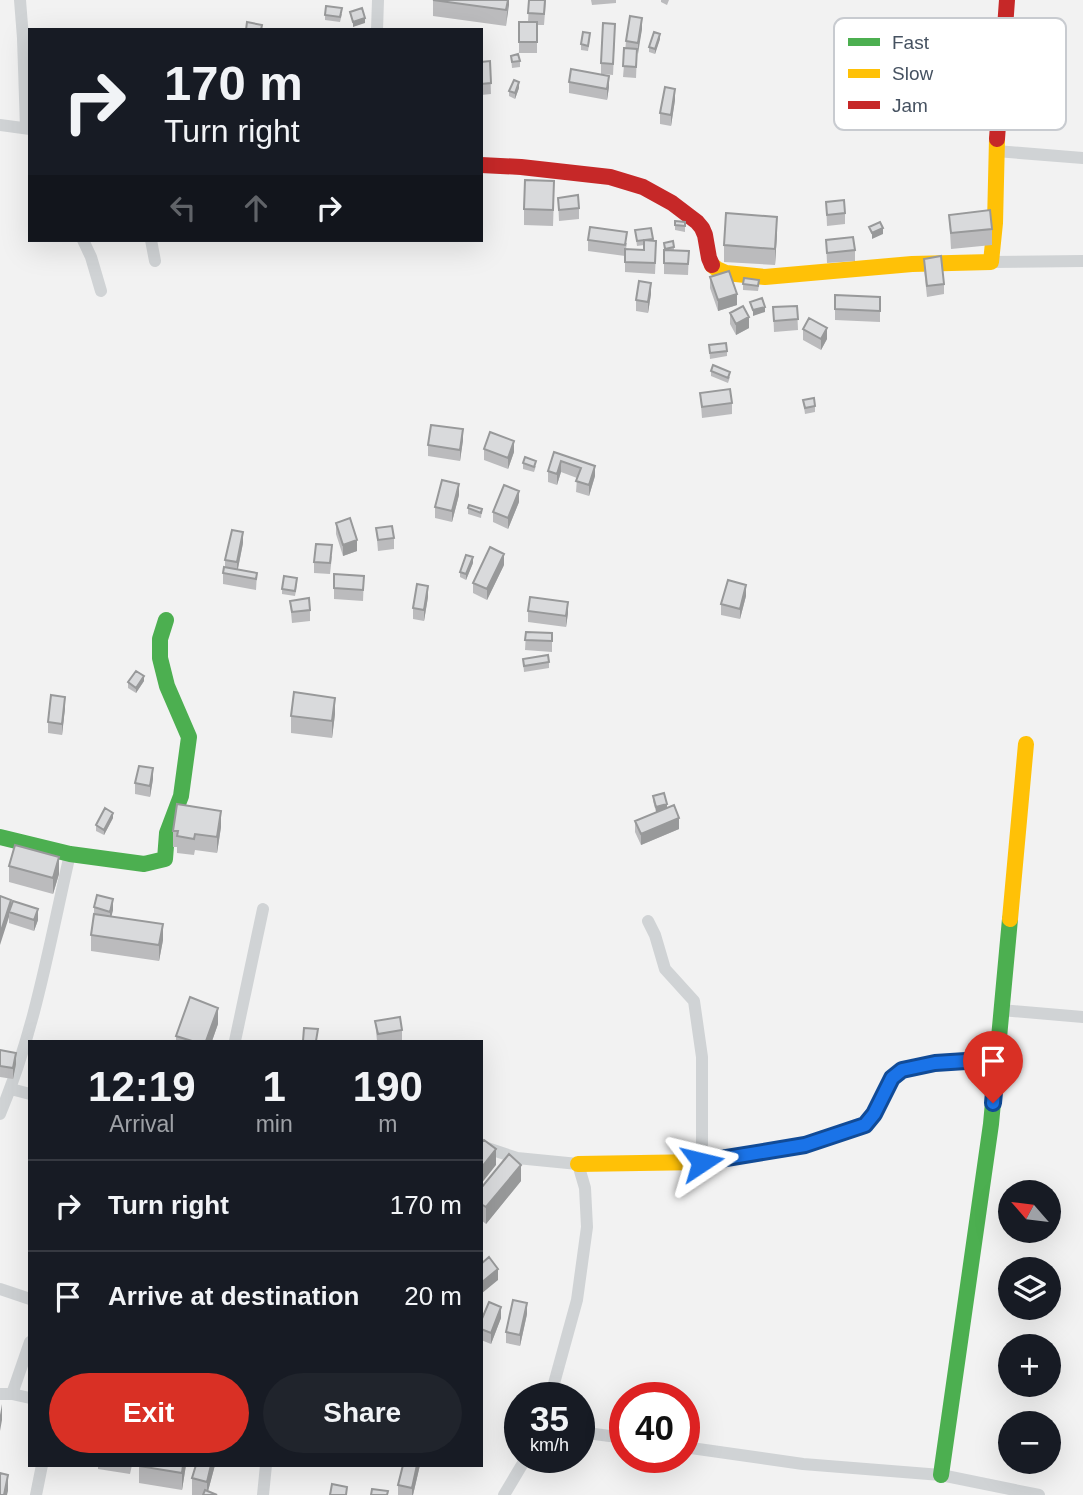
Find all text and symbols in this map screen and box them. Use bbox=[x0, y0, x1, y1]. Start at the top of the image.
legend bbox=[834, 18, 1066, 130]
text: Fast bbox=[892, 32, 930, 53]
icon: right bbox=[49, 56, 140, 147]
text: 170 m bbox=[164, 56, 303, 110]
text: Slow bbox=[892, 63, 933, 84]
text: Jam bbox=[892, 95, 928, 116]
text: Turn right bbox=[164, 113, 300, 149]
icon: left bbox=[164, 189, 202, 227]
icon: ahead bbox=[237, 189, 275, 227]
icon: right bbox=[310, 189, 348, 227]
pin bbox=[963, 1031, 1023, 1103]
icon: arrive bbox=[974, 1042, 1012, 1080]
text: 12:19 bbox=[88, 1063, 196, 1110]
text: 1 bbox=[262, 1063, 286, 1110]
text: 190 bbox=[353, 1063, 423, 1110]
text: Arrival bbox=[109, 1111, 174, 1137]
text: min bbox=[256, 1111, 293, 1137]
text: m bbox=[378, 1111, 397, 1137]
position arrow bbox=[665, 1125, 739, 1199]
north arrow bbox=[998, 1180, 1060, 1242]
map controls bbox=[998, 1180, 1061, 1474]
icon: right bbox=[49, 1187, 87, 1225]
text: Turn right bbox=[108, 1190, 229, 1220]
text: 170 m bbox=[390, 1190, 462, 1220]
button: layers bbox=[998, 1257, 1061, 1320]
icon: arrive bbox=[49, 1278, 87, 1316]
text: Arrive at destination bbox=[108, 1281, 359, 1311]
text: 20 m bbox=[404, 1281, 462, 1311]
button: + bbox=[998, 1334, 1061, 1397]
button: Exit bbox=[49, 1373, 249, 1453]
button: Share bbox=[263, 1373, 462, 1453]
speed limit sign: 40 bbox=[609, 1382, 700, 1473]
text: 35 bbox=[530, 1399, 569, 1438]
button: − bbox=[998, 1411, 1061, 1474]
text: km/h bbox=[530, 1435, 569, 1455]

